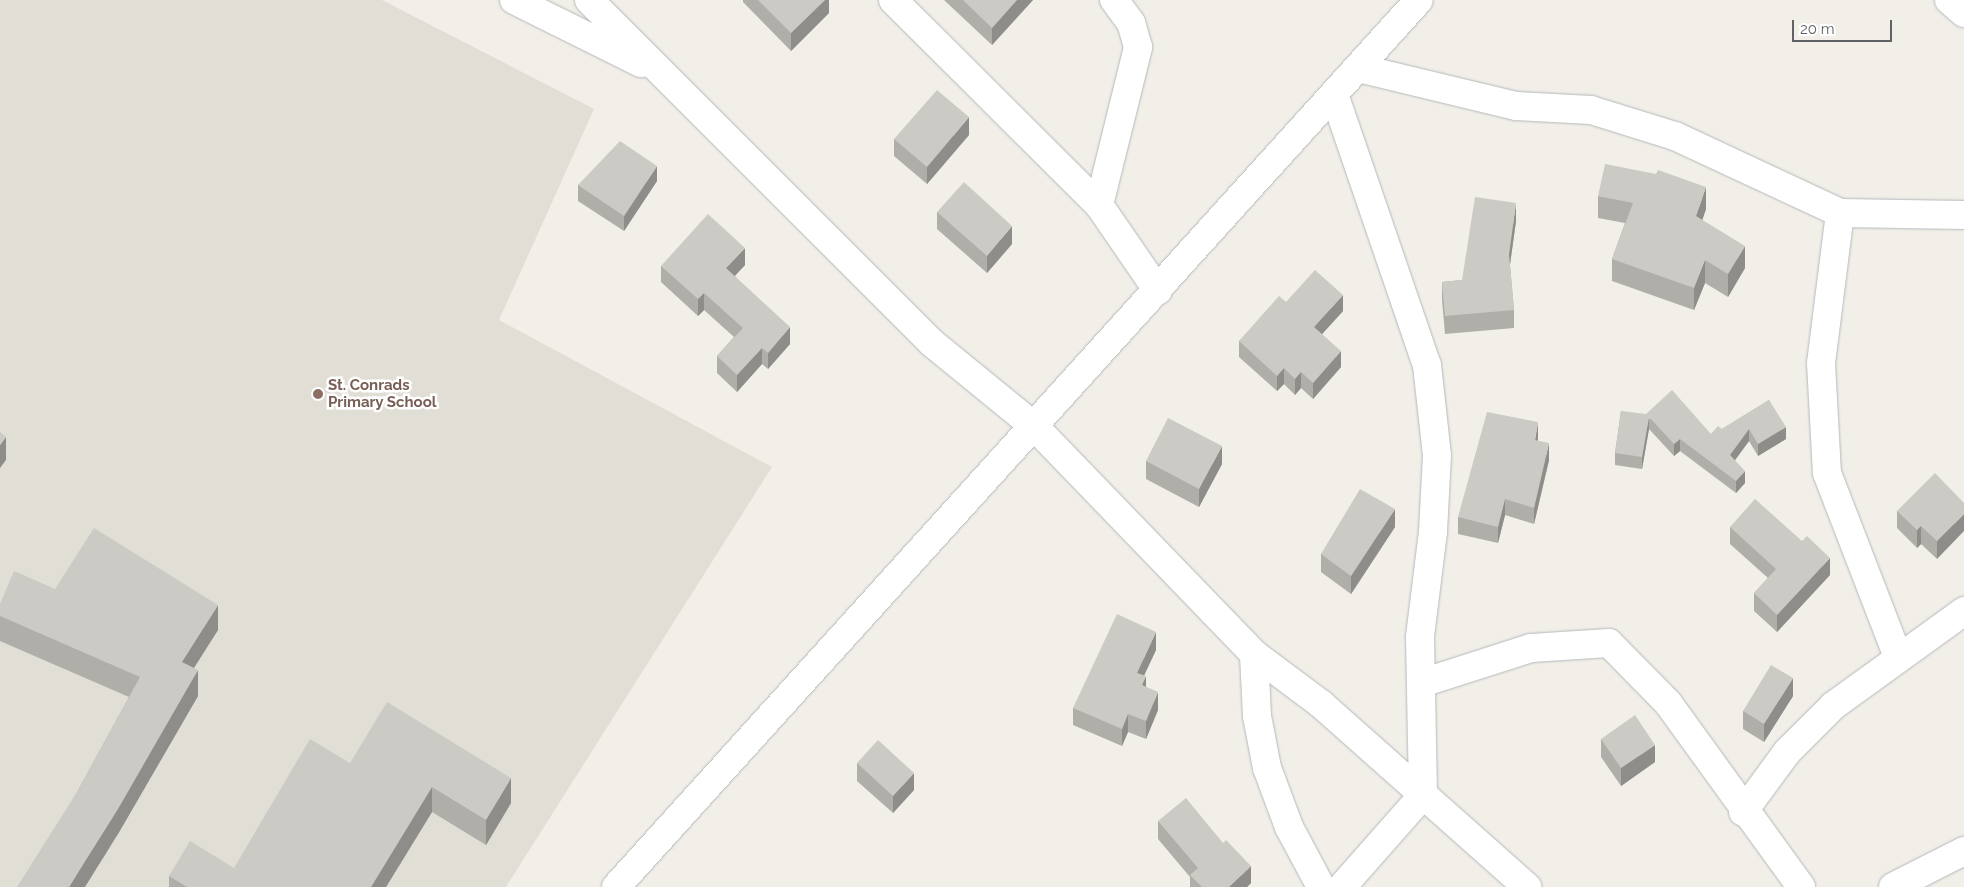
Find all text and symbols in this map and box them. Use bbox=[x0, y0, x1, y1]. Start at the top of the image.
scale bar bbox=[1794, 10, 1894, 42]
text: 20 m bbox=[1800, 20, 1835, 38]
place label: St. Conrads Primary School bbox=[328, 376, 437, 411]
marker: St. Conrads Primary School bbox=[312, 388, 324, 400]

